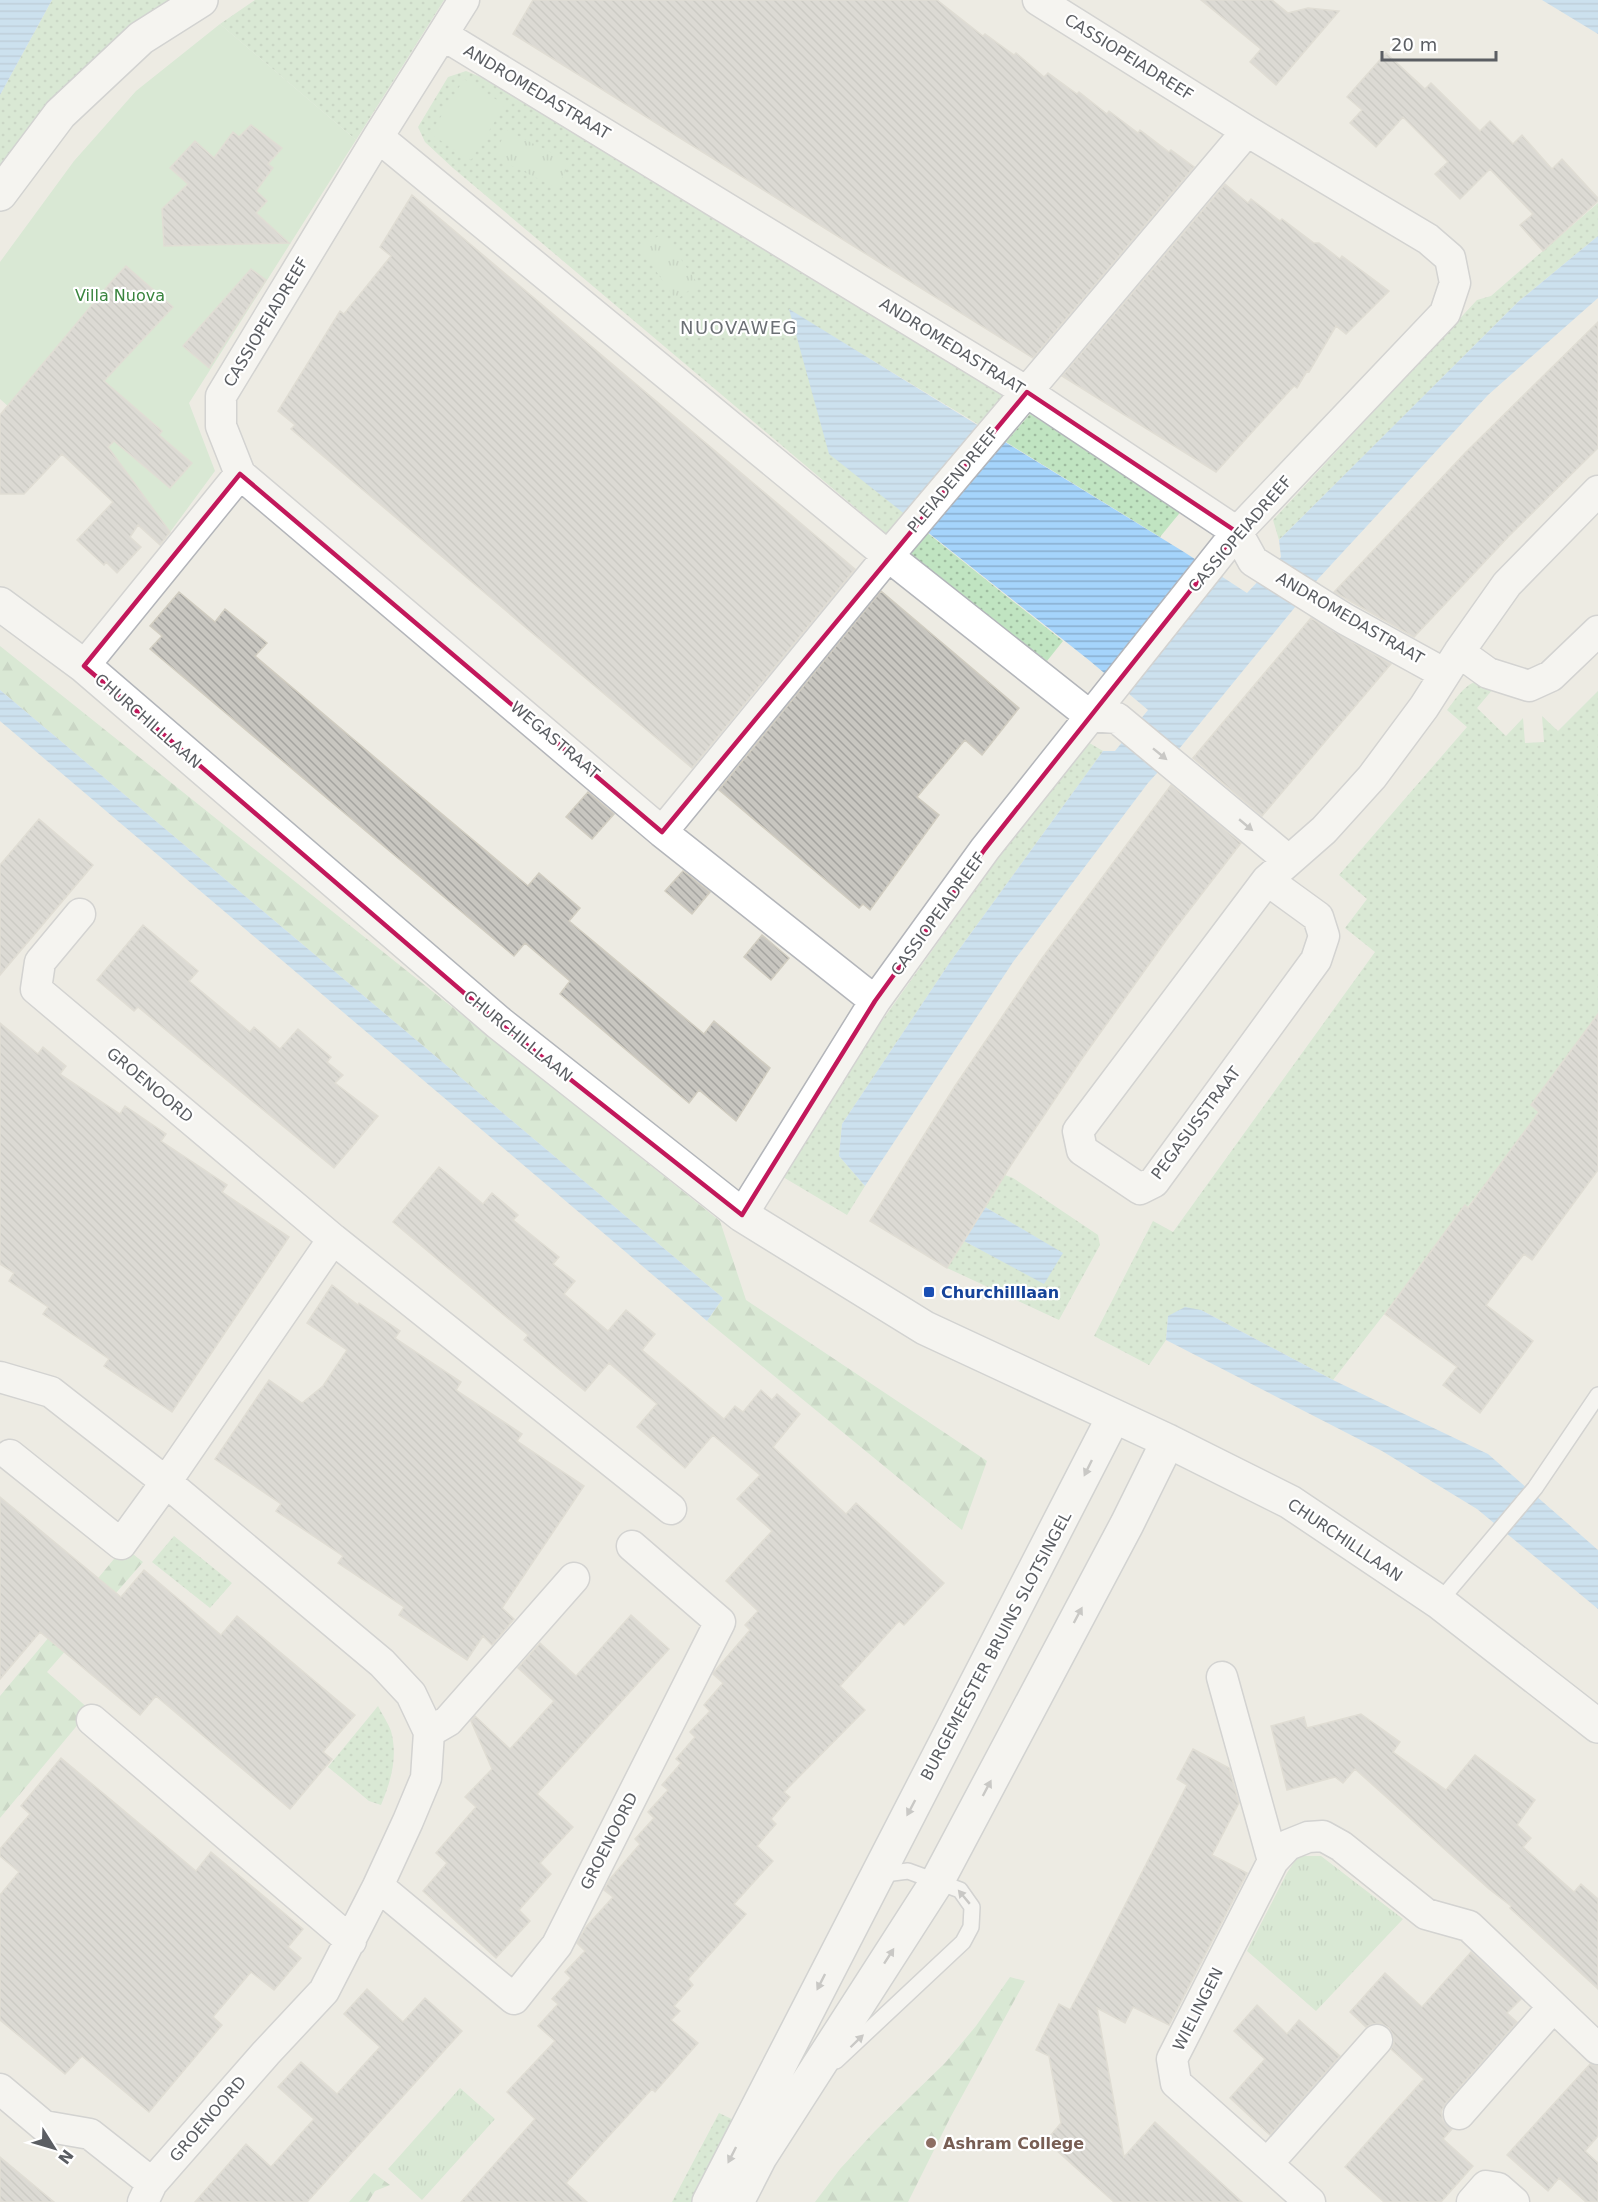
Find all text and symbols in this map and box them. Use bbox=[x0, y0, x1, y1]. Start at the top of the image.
street label: CASSIOPEIADREEF bbox=[1061, 10, 1197, 104]
scale bar bbox=[1382, 24, 1496, 62]
text: 20 m bbox=[1391, 34, 1437, 55]
street label: ANDROMEDASTRAAT bbox=[460, 41, 614, 143]
street label: CASSIOPEIADREEF bbox=[220, 254, 312, 390]
park label: Villa Nuova bbox=[75, 286, 165, 305]
street label: ANDROMEDASTRAAT bbox=[876, 294, 1028, 398]
district label: NUOVAWEG bbox=[680, 317, 798, 338]
street label: PLEIADENDREEF bbox=[903, 423, 1003, 537]
street label: CASSIOPEIADREEF bbox=[1184, 472, 1296, 596]
street label: ANDROMEDASTRAAT bbox=[1273, 568, 1427, 668]
street label: CHURCHILLLAAN bbox=[91, 670, 205, 772]
street label: WEGASTRAAT bbox=[507, 697, 604, 783]
one-way arrow bbox=[1153, 747, 1168, 759]
one-way arrow bbox=[1238, 818, 1253, 831]
street label: CASSIOPEIADREEF bbox=[887, 849, 989, 979]
street label: CHURCHILLLAAN bbox=[460, 986, 576, 1086]
street label: GROENOORD bbox=[103, 1043, 197, 1127]
street label: PEGASUSSTRAAT bbox=[1147, 1063, 1245, 1183]
place label: Churchilllaan bbox=[941, 1283, 1059, 1302]
marker: Churchilllaan bbox=[922, 1285, 936, 1299]
one-way arrow bbox=[1084, 1459, 1093, 1476]
street label: CHURCHILLLAAN bbox=[1284, 1494, 1406, 1586]
street label: BURGEMEESTER BRUINS SLOTSINGEL bbox=[917, 1508, 1075, 1784]
one-way arrow bbox=[1073, 1607, 1083, 1624]
one-way arrow bbox=[982, 1779, 992, 1796]
street label: GROENOORD bbox=[576, 1789, 642, 1893]
one-way arrow bbox=[906, 1800, 916, 1817]
one-way arrow bbox=[958, 1890, 971, 1905]
one-way arrow bbox=[884, 1948, 895, 1964]
street label: WIELINGEN bbox=[1169, 1964, 1227, 2054]
one-way arrow bbox=[816, 1973, 826, 1990]
one-way arrow bbox=[849, 2035, 864, 2048]
street label: GROENOORD bbox=[166, 2072, 250, 2166]
north arrow bbox=[24, 2118, 84, 2178]
place label: Ashram College bbox=[943, 2134, 1084, 2153]
marker: Ashram College bbox=[924, 2136, 938, 2150]
text: N bbox=[54, 2146, 77, 2168]
one-way arrow bbox=[728, 2147, 737, 2164]

